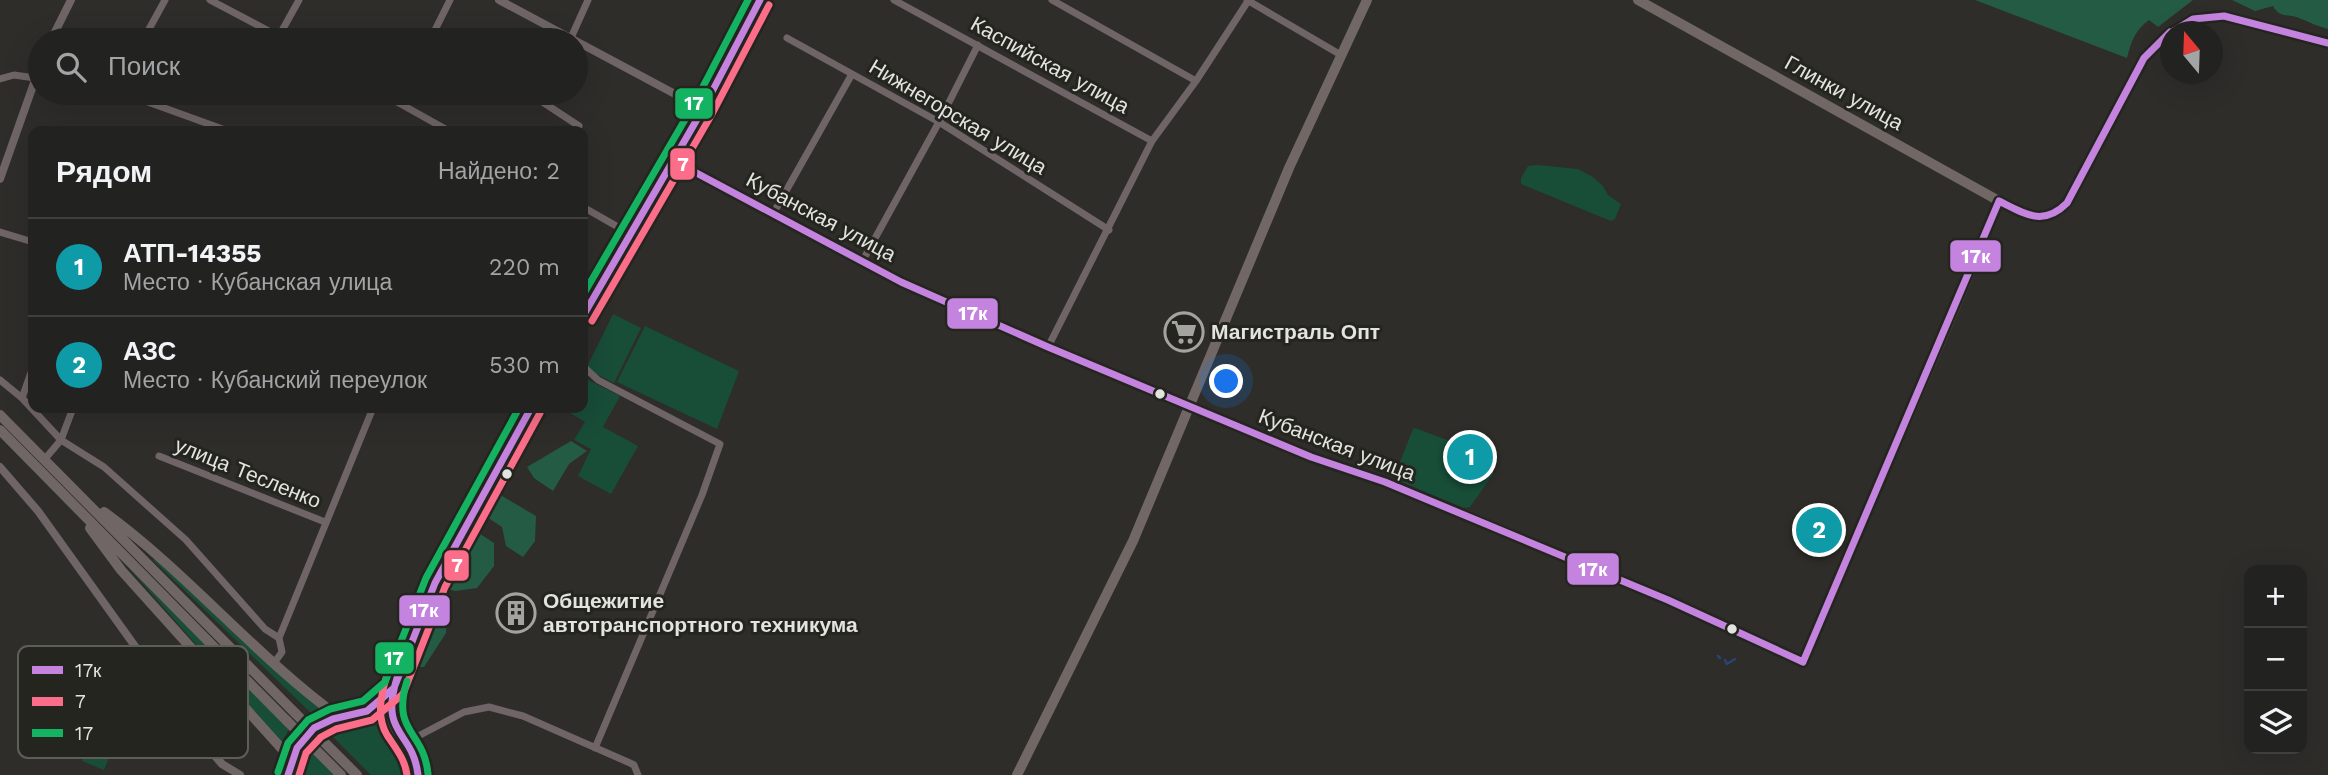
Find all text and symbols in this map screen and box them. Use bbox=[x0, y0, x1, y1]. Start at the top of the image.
street label: Каспийская улица bbox=[967, 11, 1134, 119]
north arrow bbox=[2160, 21, 2223, 84]
search box bbox=[28, 28, 588, 105]
icon: search bbox=[52, 48, 90, 86]
street label: Глинки улица bbox=[1781, 50, 1908, 136]
text: Поиск bbox=[108, 51, 180, 81]
street label: Нижнегорская улица bbox=[865, 54, 1052, 180]
line badge: 17 bbox=[674, 87, 714, 120]
text: 17 bbox=[684, 92, 704, 115]
line badge: 7 bbox=[669, 147, 696, 181]
text: 7 bbox=[677, 153, 689, 176]
text: Рядом bbox=[56, 154, 152, 189]
text: Найдено: 2 bbox=[438, 158, 560, 185]
street label: Кубанская улица bbox=[742, 167, 901, 267]
text: АТП-14355 bbox=[123, 238, 261, 268]
line badge: 17к bbox=[1949, 239, 2002, 273]
text: 17к bbox=[1961, 245, 1991, 268]
text: 1 bbox=[74, 254, 84, 281]
text: 220 m bbox=[489, 254, 560, 281]
text: Место · Кубанская улица bbox=[123, 269, 392, 296]
line badge: 17к bbox=[946, 297, 999, 330]
text: 17к bbox=[958, 302, 988, 325]
supermarket icon: Магистраль Опт bbox=[1163, 311, 1205, 353]
place label: Магистраль Опт bbox=[1211, 319, 1380, 344]
text: АЗС bbox=[123, 336, 176, 366]
text: 2 bbox=[72, 352, 86, 379]
text: 530 m bbox=[489, 352, 560, 379]
your location bbox=[1209, 364, 1243, 398]
text: Место · Кубанский переулок bbox=[123, 367, 427, 394]
unlabelled marker bbox=[1153, 387, 1167, 401]
street label: Кубанская улица bbox=[1255, 403, 1419, 486]
pin: 1 bbox=[1447, 431, 1493, 483]
street label: улица Тесленко bbox=[171, 432, 325, 513]
unlabelled marker bbox=[500, 467, 514, 481]
pin: 2 bbox=[1796, 504, 1842, 556]
line badge: 7 bbox=[443, 549, 470, 582]
line badge: 17к bbox=[1566, 552, 1620, 586]
text: 7 bbox=[451, 554, 463, 577]
text: 17к bbox=[1578, 558, 1608, 581]
map controls bbox=[2244, 565, 2307, 754]
button: + bbox=[2244, 565, 2307, 628]
place label: Общежитие автотранспортного техникума bbox=[543, 588, 858, 637]
building icon: Общежитие автотранспортного техникума bbox=[495, 592, 537, 634]
line badge: 17к bbox=[398, 594, 451, 627]
text: 17к bbox=[409, 599, 439, 622]
unlabelled marker bbox=[1725, 622, 1739, 636]
button: − bbox=[2244, 628, 2307, 691]
line badge: 17 bbox=[374, 641, 415, 675]
legend bbox=[18, 646, 248, 758]
text: 17 bbox=[384, 647, 404, 670]
text: 17к bbox=[75, 659, 102, 682]
text: 7 bbox=[75, 690, 86, 713]
button: layers bbox=[2244, 691, 2307, 754]
text: 17 bbox=[75, 722, 93, 745]

